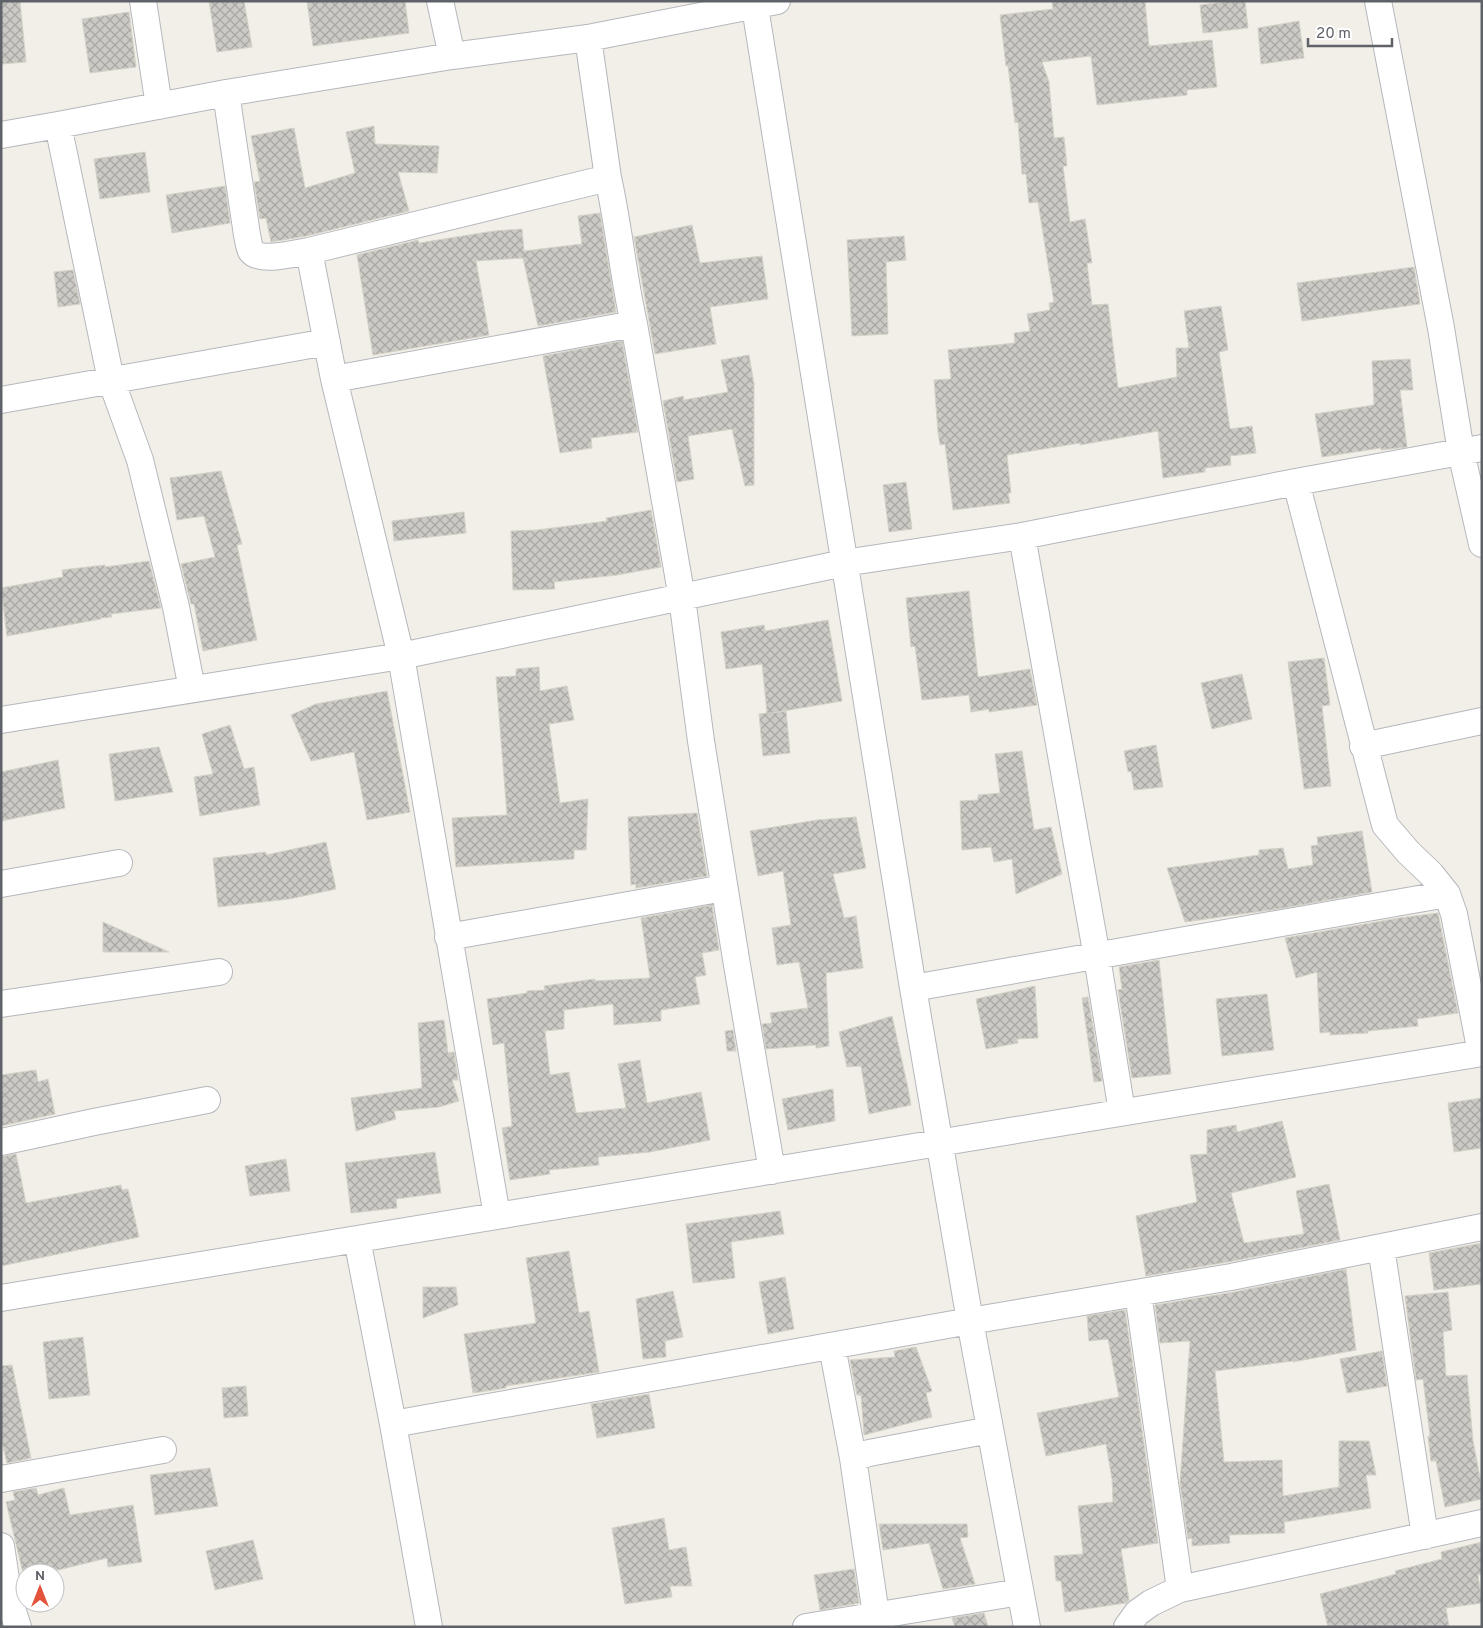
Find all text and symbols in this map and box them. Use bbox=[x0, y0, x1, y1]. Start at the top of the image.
scale bar bbox=[1308, 15, 1392, 47]
text: 20 m bbox=[1316, 25, 1351, 44]
north arrow bbox=[15, 1563, 65, 1613]
text: N bbox=[35, 1568, 45, 1585]

